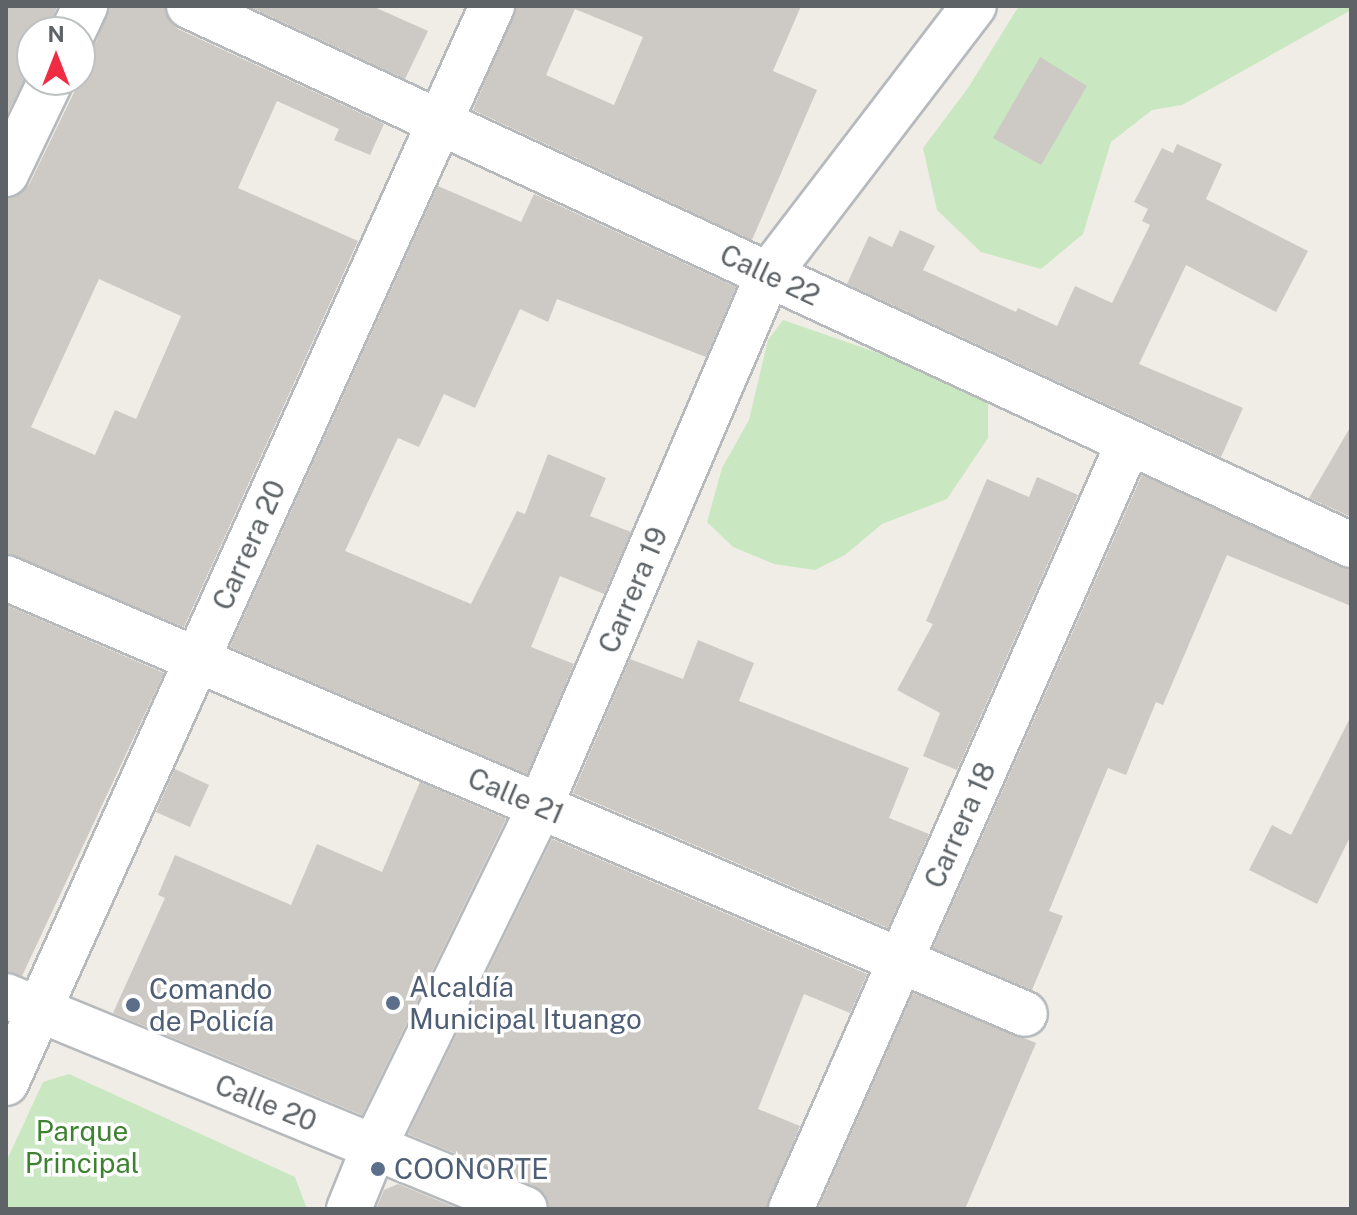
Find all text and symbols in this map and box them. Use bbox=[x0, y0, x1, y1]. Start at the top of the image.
north arrow bbox=[16, 16, 96, 96]
text: N bbox=[47, 21, 65, 47]
street label: Calle 22 bbox=[715, 237, 825, 313]
street label: Carrera 20 bbox=[205, 475, 293, 615]
street label: Carrera 19 bbox=[591, 522, 675, 658]
street label: Carrera 18 bbox=[917, 757, 1003, 893]
street label: Calle 21 bbox=[463, 761, 569, 831]
place label: Alcaldía Municipal Ituango bbox=[409, 970, 642, 1036]
place label: Comando de Policía bbox=[149, 972, 274, 1038]
marker: Alcaldía Municipal Ituango bbox=[384, 994, 402, 1012]
marker: Comando de Policía bbox=[124, 996, 142, 1014]
street label: Calle 20 bbox=[210, 1067, 322, 1139]
park label: Parque Principal bbox=[25, 1114, 139, 1180]
place label: COONORTE bbox=[394, 1152, 549, 1186]
marker: COONORTE bbox=[369, 1160, 387, 1178]

